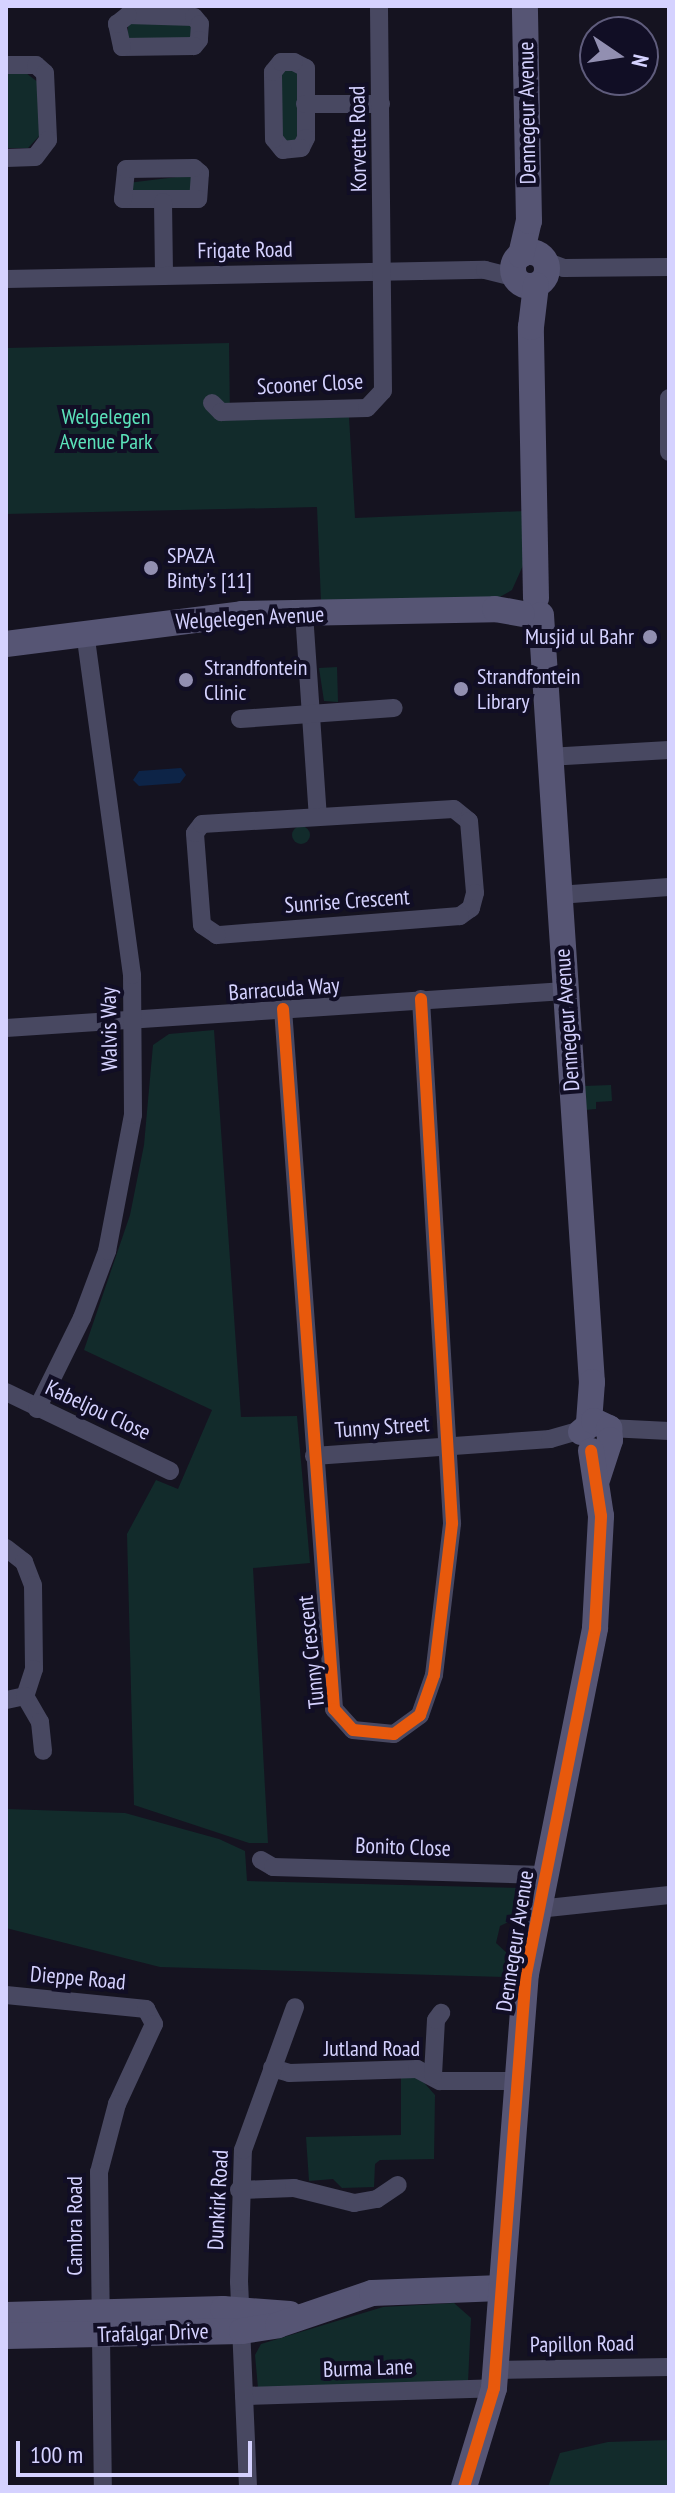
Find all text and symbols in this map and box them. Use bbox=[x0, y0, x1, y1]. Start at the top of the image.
north arrow bbox=[579, 16, 659, 96]
street label: Dennegeur Avenue bbox=[513, 41, 541, 185]
text: N bbox=[625, 52, 655, 70]
street label: Korvette Road bbox=[344, 86, 372, 192]
street label: Frigate Road bbox=[197, 236, 293, 264]
street label: Scooner Close bbox=[256, 368, 364, 400]
park label: Welgelegen Avenue Park bbox=[60, 403, 152, 454]
place label: SPAZA Binty's [11] bbox=[167, 542, 252, 594]
marker: SPAZA Binty's [11] bbox=[142, 559, 160, 577]
street label: Welgelegen Avenue bbox=[175, 601, 325, 635]
place label: Musjid ul Bahr bbox=[525, 624, 634, 650]
marker: Musjid ul Bahr bbox=[641, 628, 659, 646]
place label: Strandfontein Clinic bbox=[204, 654, 308, 706]
place label: Strandfontein Library bbox=[477, 663, 581, 714]
marker: Strandfontein Clinic bbox=[175, 669, 197, 691]
marker: Strandfontein Library bbox=[452, 680, 470, 698]
street label: Sunrise Crescent bbox=[284, 883, 410, 919]
street label: Dennegeur Avenue bbox=[549, 948, 585, 1092]
street label: Barracuda Way bbox=[227, 972, 341, 1006]
street label: Walvis Way bbox=[95, 987, 123, 1071]
street label: Kabeljou Close bbox=[41, 1374, 155, 1446]
street label: Tunny Street bbox=[334, 1411, 430, 1443]
street label: Tunny Crescent bbox=[292, 1594, 330, 1710]
street label: Bonito Close bbox=[355, 1832, 451, 1862]
street label: Dennegeur Avenue bbox=[491, 1868, 539, 2014]
street label: Dieppe Road bbox=[29, 1961, 127, 1995]
street label: Jutland Road bbox=[324, 2036, 420, 2062]
street label: Dunkirk Road bbox=[202, 2149, 234, 2251]
street label: Cambra Road bbox=[62, 2176, 88, 2276]
street label: Trafalgar Drive bbox=[97, 2318, 209, 2348]
street label: Papillon Road bbox=[530, 2330, 634, 2358]
street label: Burma Lane bbox=[323, 2353, 413, 2383]
scale bar bbox=[20, 2425, 256, 2475]
text: 100 m bbox=[30, 2439, 83, 2470]

